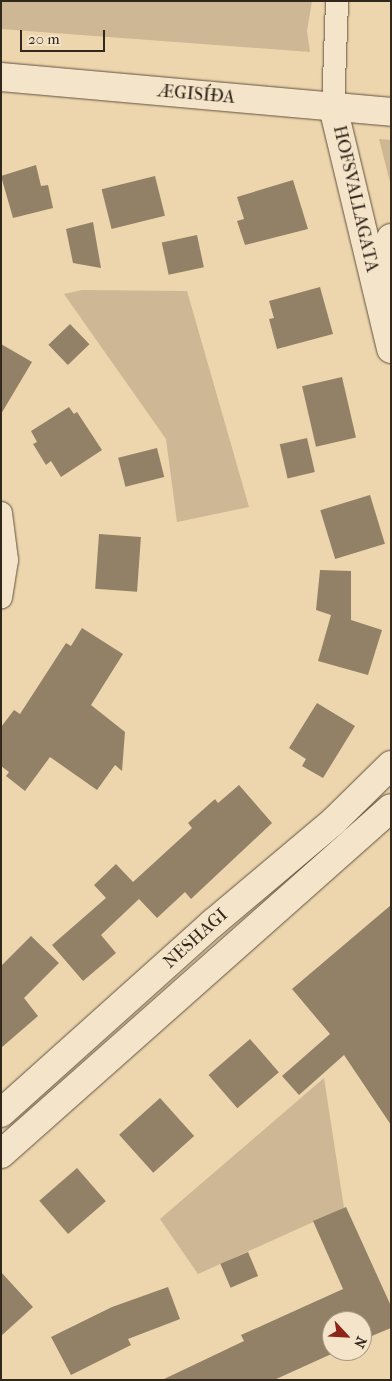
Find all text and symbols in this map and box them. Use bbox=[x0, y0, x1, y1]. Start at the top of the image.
scale bar bbox=[22, 20, 108, 52]
text: 20 m bbox=[28, 30, 60, 48]
street label: ÆGISÍÐA bbox=[156, 81, 236, 109]
street label: HOFSVALLAGATA bbox=[328, 124, 382, 274]
street label: NESHAGI bbox=[159, 904, 233, 974]
north arrow bbox=[322, 1311, 372, 1361]
text: N bbox=[350, 1334, 370, 1351]

